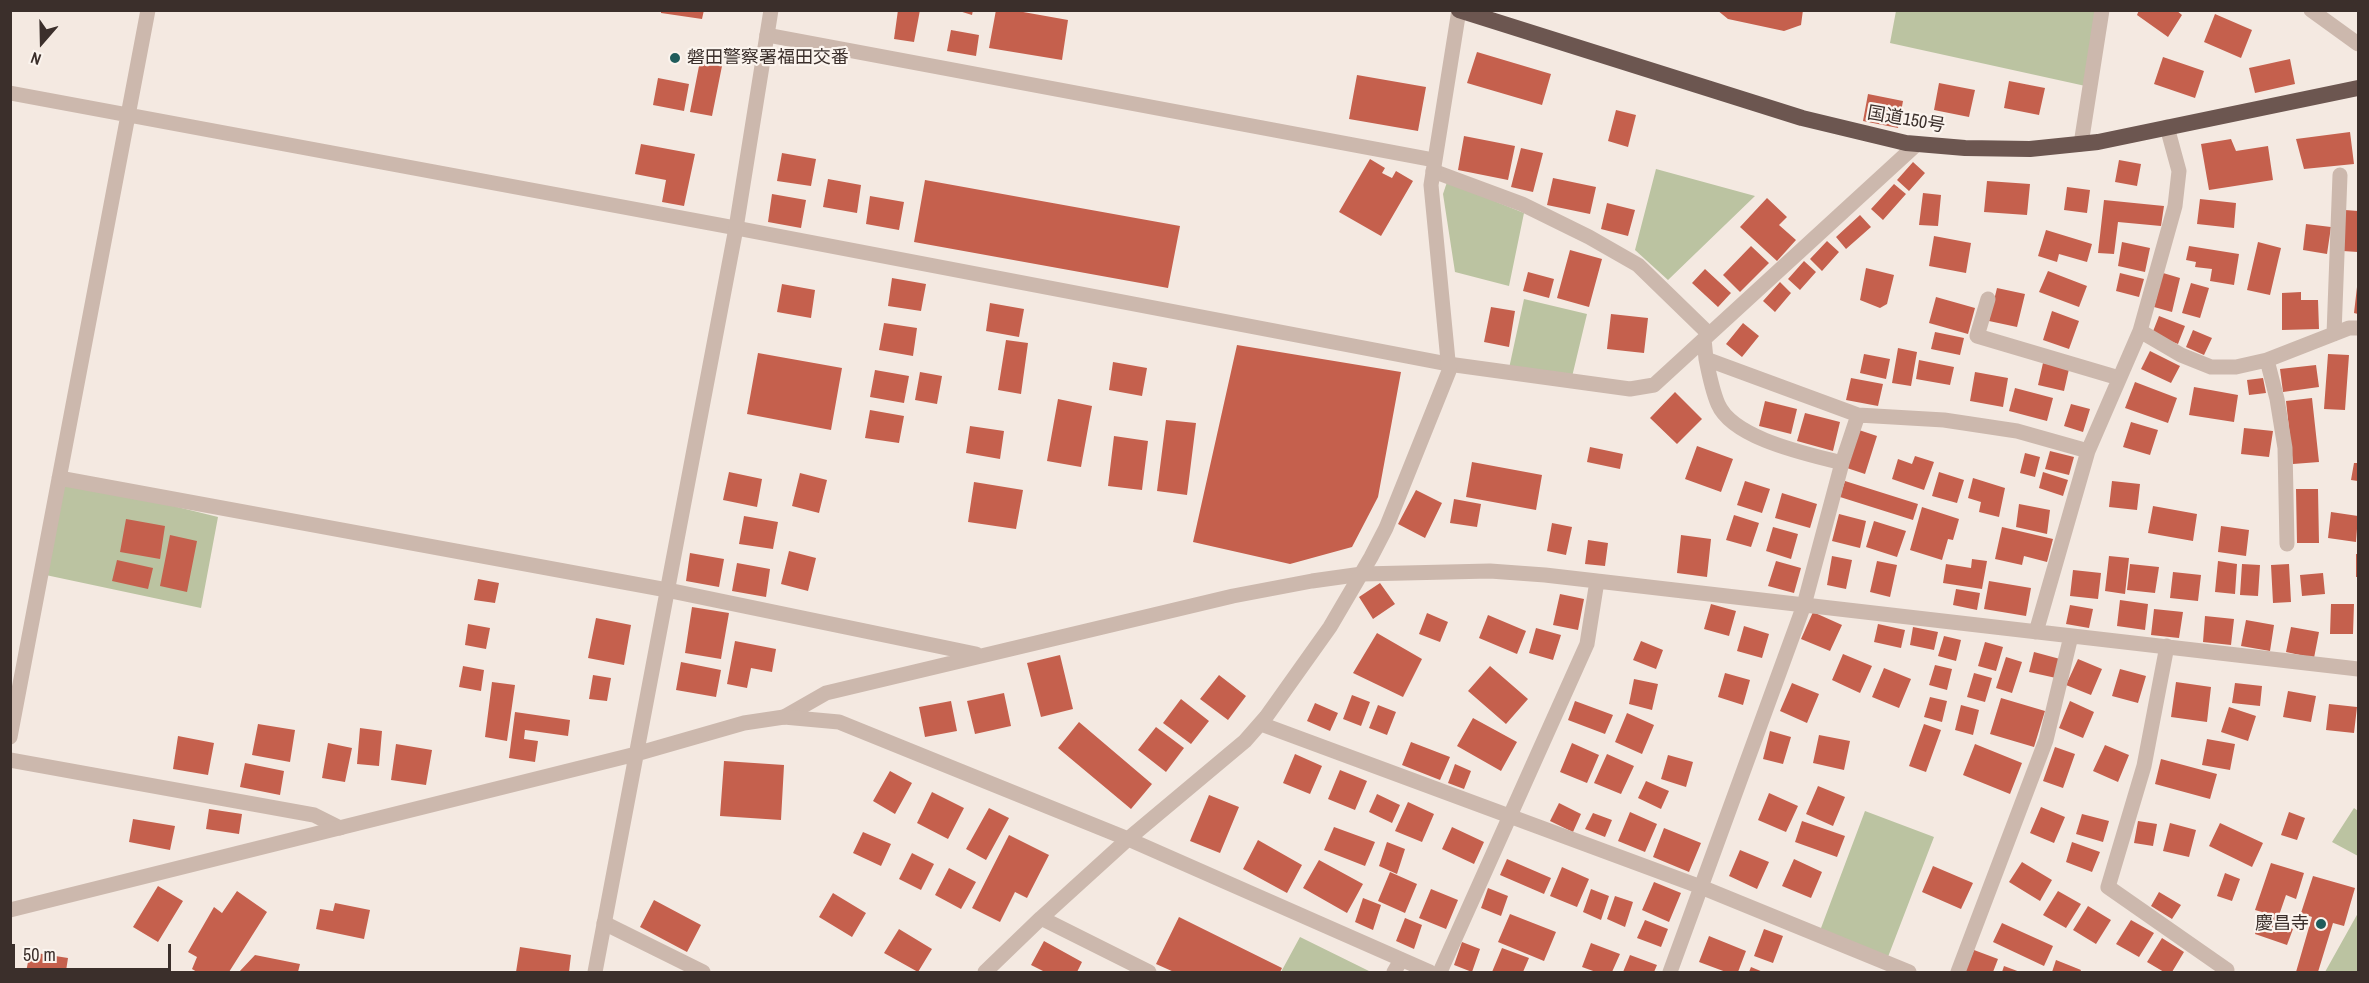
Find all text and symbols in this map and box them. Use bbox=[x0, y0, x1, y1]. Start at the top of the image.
north arrow bbox=[12, 12, 72, 72]
text: N bbox=[28, 47, 44, 71]
place label: 磐田警察署福田交番 bbox=[687, 47, 849, 69]
marker: 磐田警察署福田交番 bbox=[668, 51, 682, 65]
street label: 国道150号 bbox=[1865, 103, 1947, 137]
place label: 慶昌寺 bbox=[2255, 913, 2309, 935]
marker: 慶昌寺 bbox=[2314, 917, 2328, 931]
scale bar bbox=[15, 932, 174, 970]
text: 50 m bbox=[23, 942, 56, 967]

